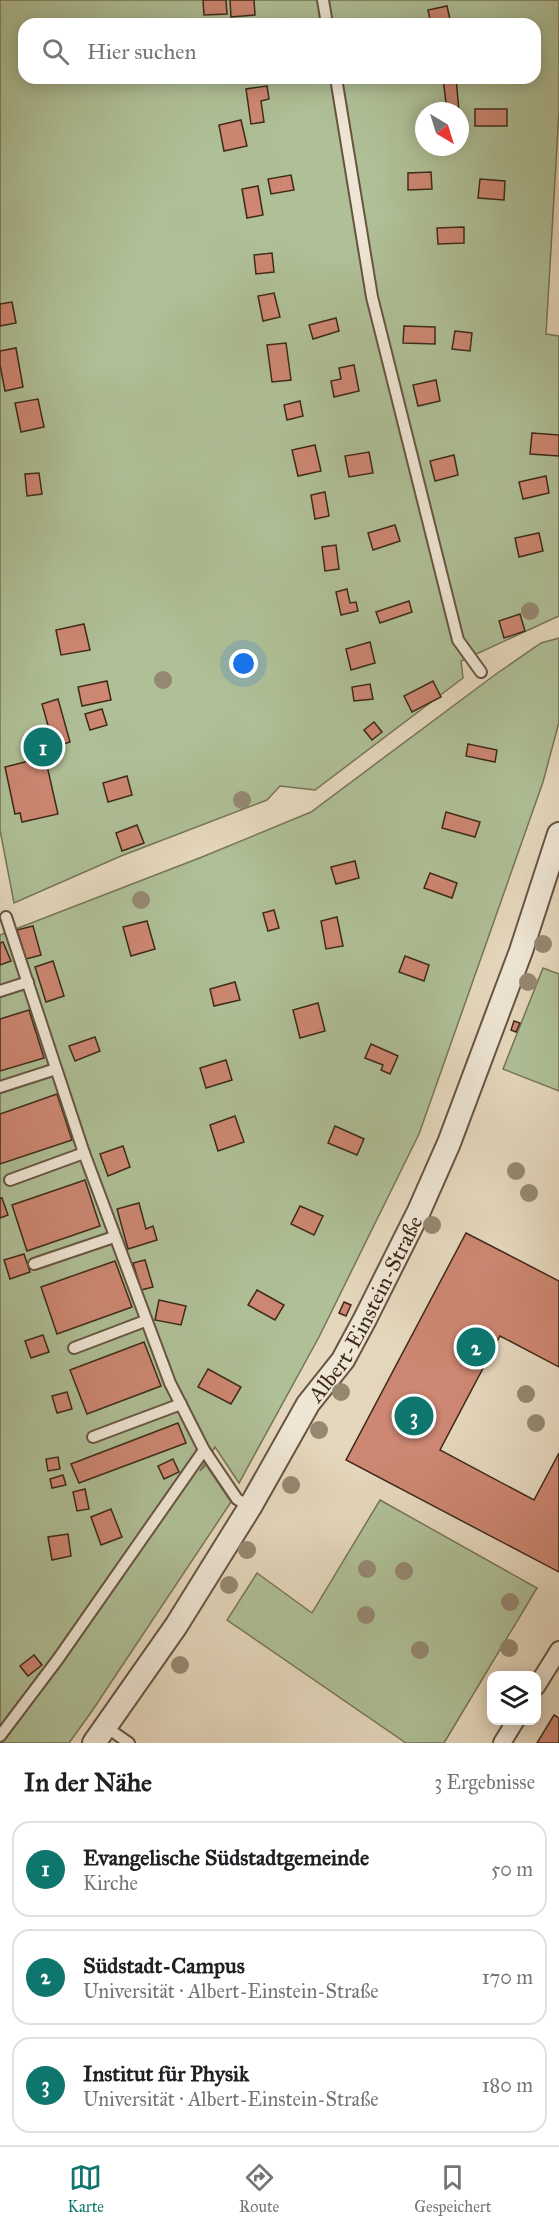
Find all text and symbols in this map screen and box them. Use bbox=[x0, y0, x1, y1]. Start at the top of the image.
search box bbox=[18, 18, 541, 84]
icon: search bbox=[39, 35, 72, 68]
text: Hier suchen bbox=[87, 38, 196, 65]
north arrow bbox=[415, 102, 469, 156]
your location bbox=[229, 649, 258, 678]
pin: 1 bbox=[24, 724, 63, 770]
street label: Albert-Einstein-Straße bbox=[301, 1211, 429, 1408]
pin: 2 bbox=[456, 1324, 496, 1370]
pin: 3 bbox=[394, 1394, 434, 1438]
map controls bbox=[487, 1671, 541, 1725]
button: layers bbox=[487, 1671, 541, 1725]
text: In der Nähe bbox=[24, 1766, 152, 1798]
text: 3 Ergebnisse bbox=[434, 1770, 535, 1794]
text: Evangelische Südstadtgemeinde bbox=[83, 1844, 369, 1871]
text: 1 bbox=[42, 1857, 49, 1881]
text: 50 m bbox=[491, 1857, 533, 1881]
text: Kirche bbox=[83, 1871, 138, 1895]
text: Südstadt-Campus bbox=[83, 1952, 245, 1979]
text: 2 bbox=[41, 1965, 50, 1989]
text: 170 m bbox=[482, 1965, 533, 1989]
text: Universität · Albert-Einstein-Straße bbox=[83, 1979, 379, 2003]
text: Institut für Physik bbox=[83, 2060, 249, 2087]
text: 3 bbox=[42, 2073, 50, 2097]
text: 180 m bbox=[482, 2073, 533, 2097]
text: Universität · Albert-Einstein-Straße bbox=[83, 2087, 379, 2111]
tab: Karte bbox=[68, 2161, 104, 2216]
tab: Route bbox=[239, 2161, 279, 2216]
tab: Gespeichert bbox=[414, 2161, 491, 2216]

